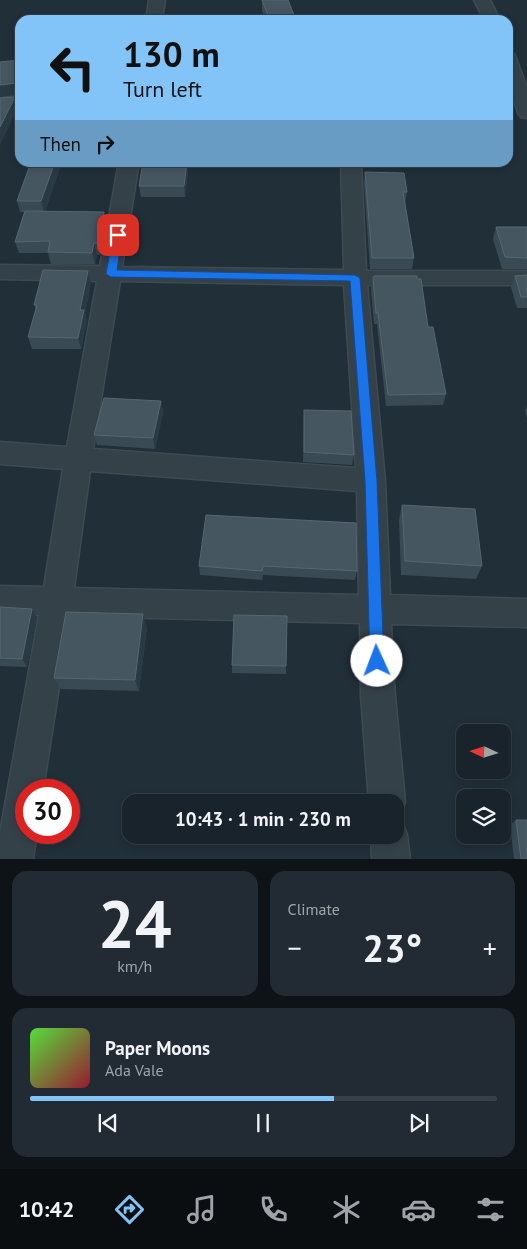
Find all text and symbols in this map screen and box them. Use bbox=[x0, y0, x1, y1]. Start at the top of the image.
text: 130 m bbox=[123, 31, 220, 77]
icon: left bbox=[40, 35, 105, 100]
text: Turn left bbox=[123, 75, 202, 103]
icon: right bbox=[91, 130, 119, 158]
text: Then bbox=[40, 132, 81, 156]
pin bbox=[97, 214, 139, 256]
icon: arrive bbox=[104, 221, 132, 249]
position arrow bbox=[350, 634, 402, 686]
north arrow bbox=[456, 724, 511, 779]
map controls bbox=[456, 724, 511, 844]
speed limit sign: 30 bbox=[15, 779, 80, 844]
button: layers bbox=[456, 789, 511, 844]
text: 10:43 · 1 min · 230 m bbox=[175, 807, 351, 831]
text: 24 bbox=[98, 881, 172, 965]
text: Climate bbox=[288, 899, 340, 919]
text: 23° bbox=[362, 923, 422, 972]
text: − bbox=[288, 929, 302, 966]
text: + bbox=[483, 929, 497, 966]
text: km/h bbox=[117, 956, 152, 976]
text: Paper Moons bbox=[105, 1036, 210, 1060]
text: Ada Vale bbox=[105, 1060, 164, 1080]
icon: previous bbox=[94, 1109, 122, 1137]
icon: pause bbox=[249, 1109, 277, 1137]
icon: next bbox=[405, 1109, 433, 1137]
icon: directions bbox=[112, 1192, 147, 1227]
icon: music bbox=[184, 1192, 219, 1227]
icon: phone bbox=[256, 1192, 291, 1227]
icon: climate bbox=[329, 1192, 364, 1227]
icon: car bbox=[401, 1192, 436, 1227]
icon: filters bbox=[473, 1192, 508, 1227]
text: 10:42 bbox=[19, 1195, 74, 1223]

